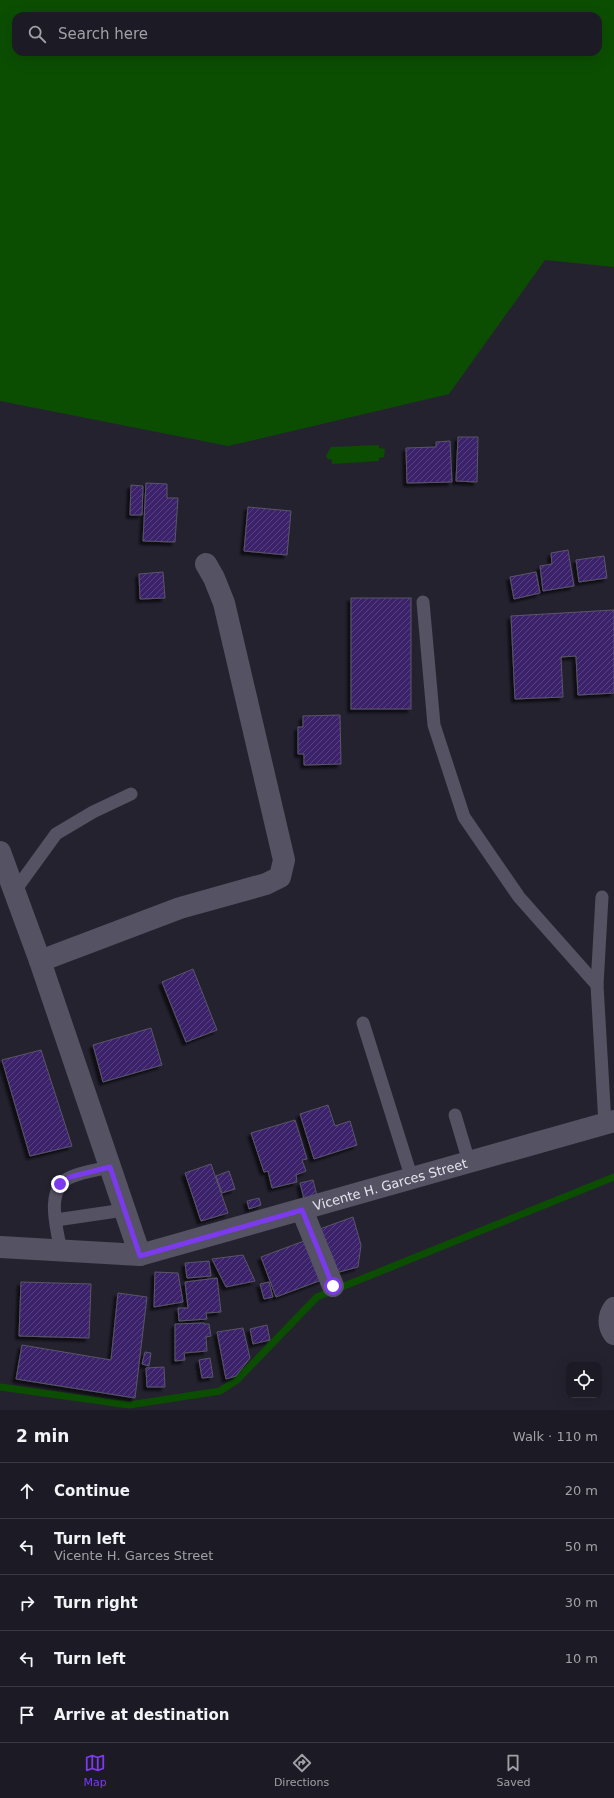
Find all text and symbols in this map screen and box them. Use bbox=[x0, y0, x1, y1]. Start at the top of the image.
search box bbox=[12, 12, 602, 56]
icon: search bbox=[26, 23, 48, 45]
text: Search here bbox=[58, 25, 148, 43]
street label: Vicente H. Garces Street bbox=[311, 1156, 469, 1214]
route end bbox=[51, 1175, 69, 1193]
route start bbox=[324, 1277, 342, 1295]
map controls bbox=[566, 1362, 602, 1398]
button: locate bbox=[566, 1362, 602, 1398]
text: 2 min bbox=[16, 1426, 69, 1446]
text: Walk · 110 m bbox=[513, 1429, 598, 1444]
icon: ahead bbox=[16, 1480, 38, 1502]
text: Continue bbox=[54, 1482, 130, 1500]
text: 20 m bbox=[565, 1483, 598, 1498]
text: Turn left bbox=[54, 1530, 126, 1548]
icon: left bbox=[16, 1536, 38, 1558]
text: 50 m bbox=[565, 1539, 598, 1554]
text: Vicente H. Garces Street bbox=[54, 1548, 213, 1563]
icon: right bbox=[16, 1592, 38, 1614]
text: Turn right bbox=[54, 1594, 138, 1612]
text: 30 m bbox=[565, 1595, 598, 1610]
icon: left bbox=[16, 1648, 38, 1670]
text: Turn left bbox=[54, 1650, 126, 1668]
text: 10 m bbox=[565, 1651, 598, 1666]
icon: arrive bbox=[16, 1704, 38, 1726]
text: Arrive at destination bbox=[54, 1706, 229, 1724]
tab: Map bbox=[84, 1752, 107, 1789]
tab: Directions bbox=[274, 1752, 329, 1789]
tab: Saved bbox=[496, 1752, 530, 1789]

